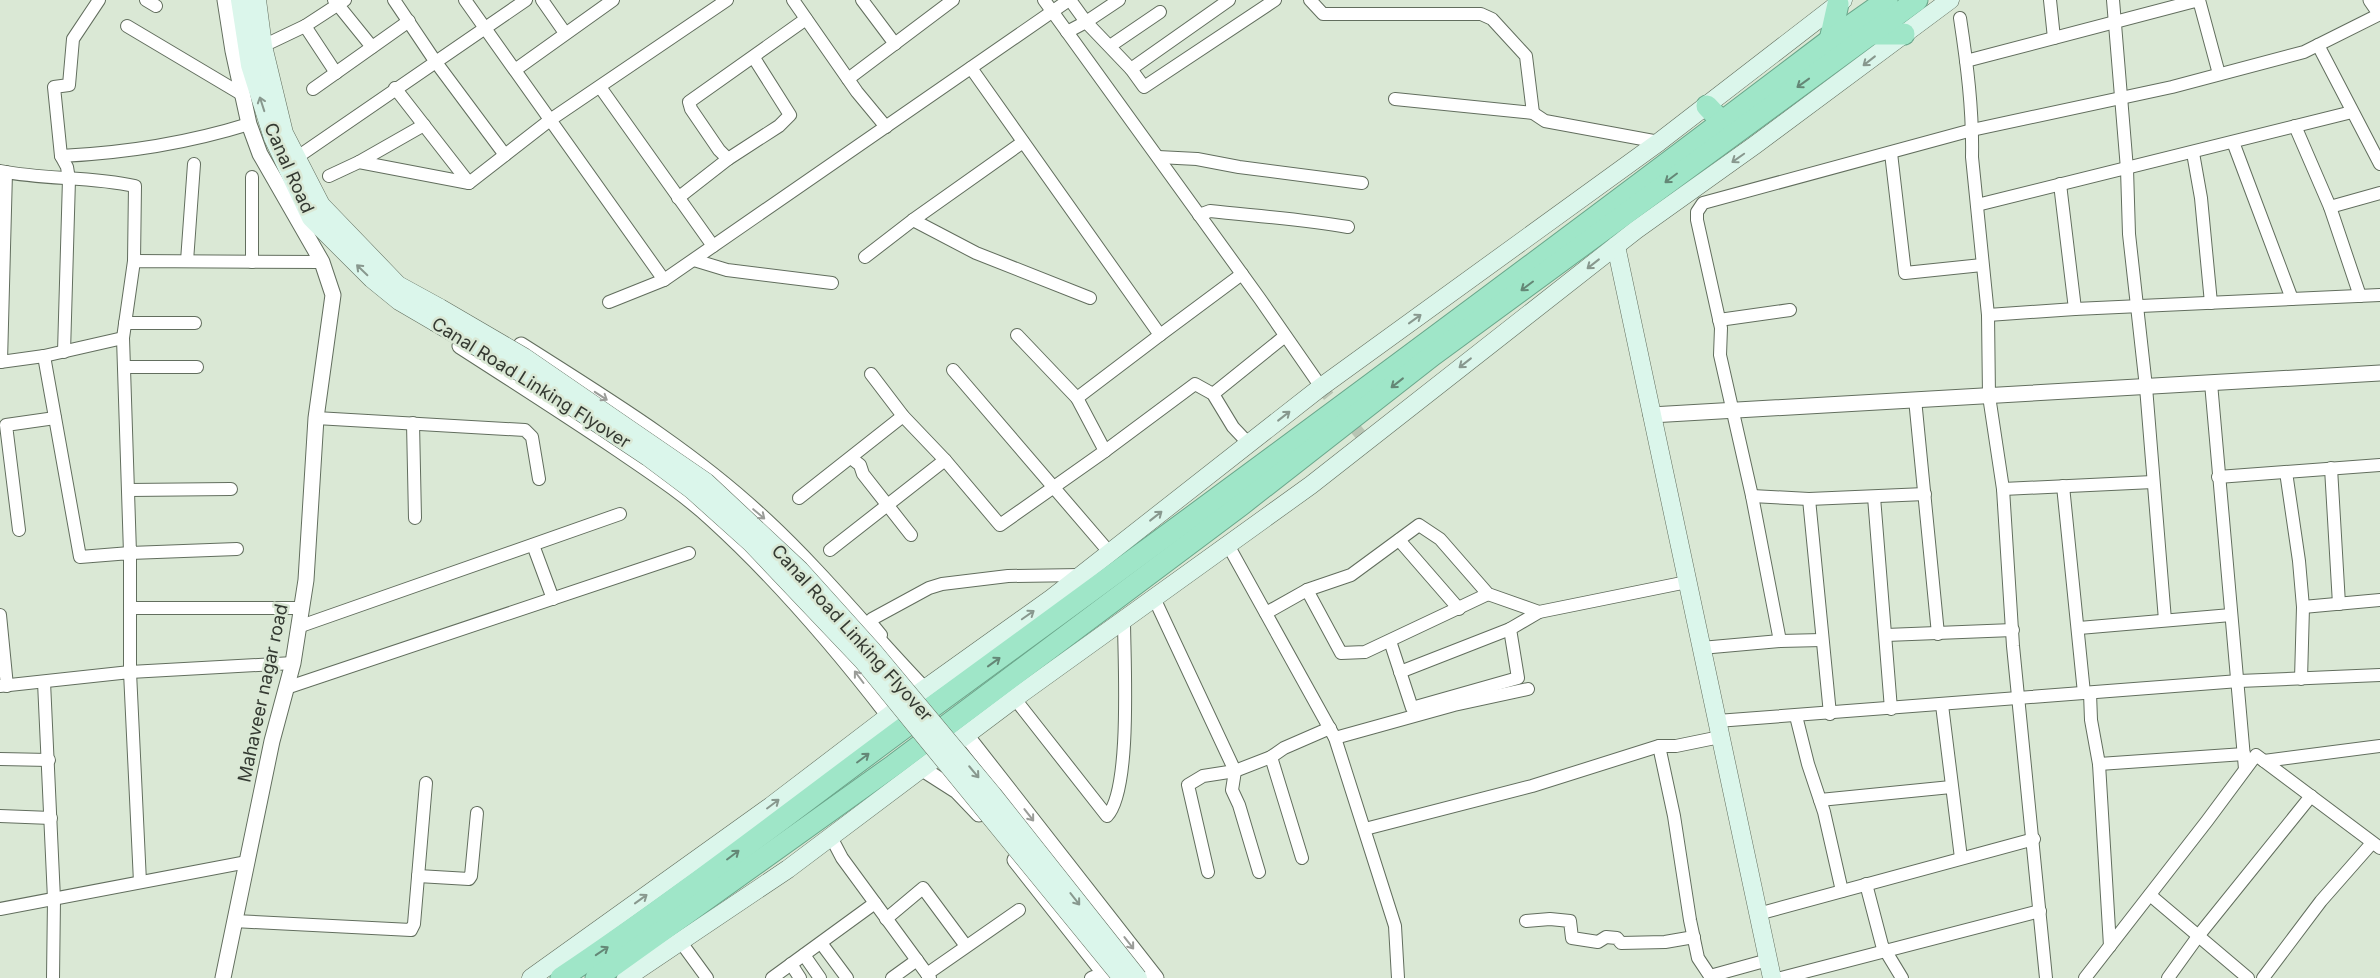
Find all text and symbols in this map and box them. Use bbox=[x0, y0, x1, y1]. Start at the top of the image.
one-way arrow bbox=[1862, 56, 1876, 66]
one-way arrow bbox=[1796, 78, 1810, 88]
one-way arrow bbox=[257, 96, 266, 112]
street label: Canal Road bbox=[260, 119, 319, 216]
one-way arrow bbox=[1732, 152, 1746, 163]
one-way arrow bbox=[1665, 173, 1678, 184]
one-way arrow bbox=[1587, 258, 1600, 269]
one-way arrow bbox=[356, 264, 368, 276]
one-way arrow bbox=[1520, 281, 1534, 291]
street label: Canal Road Linking Flyover bbox=[428, 313, 635, 453]
one-way arrow bbox=[1408, 314, 1422, 324]
one-way arrow bbox=[1459, 358, 1472, 369]
one-way arrow bbox=[1391, 378, 1404, 389]
one-way arrow bbox=[594, 391, 608, 401]
one-way arrow bbox=[1277, 410, 1290, 421]
one-way arrow bbox=[752, 509, 765, 520]
one-way arrow bbox=[1150, 511, 1163, 522]
street label: Canal Road Linking Flyover bbox=[767, 540, 937, 725]
street label: Mahaveer nagar road bbox=[233, 602, 292, 784]
one-way arrow bbox=[1021, 610, 1035, 620]
one-way arrow bbox=[987, 656, 1000, 667]
one-way arrow bbox=[854, 671, 865, 684]
one-way arrow bbox=[856, 752, 869, 763]
one-way arrow bbox=[968, 765, 979, 778]
one-way arrow bbox=[766, 798, 779, 809]
one-way arrow bbox=[1023, 808, 1034, 821]
one-way arrow bbox=[726, 850, 740, 860]
one-way arrow bbox=[1070, 892, 1081, 905]
one-way arrow bbox=[634, 893, 647, 904]
one-way arrow bbox=[1123, 936, 1134, 949]
one-way arrow bbox=[595, 946, 609, 956]

